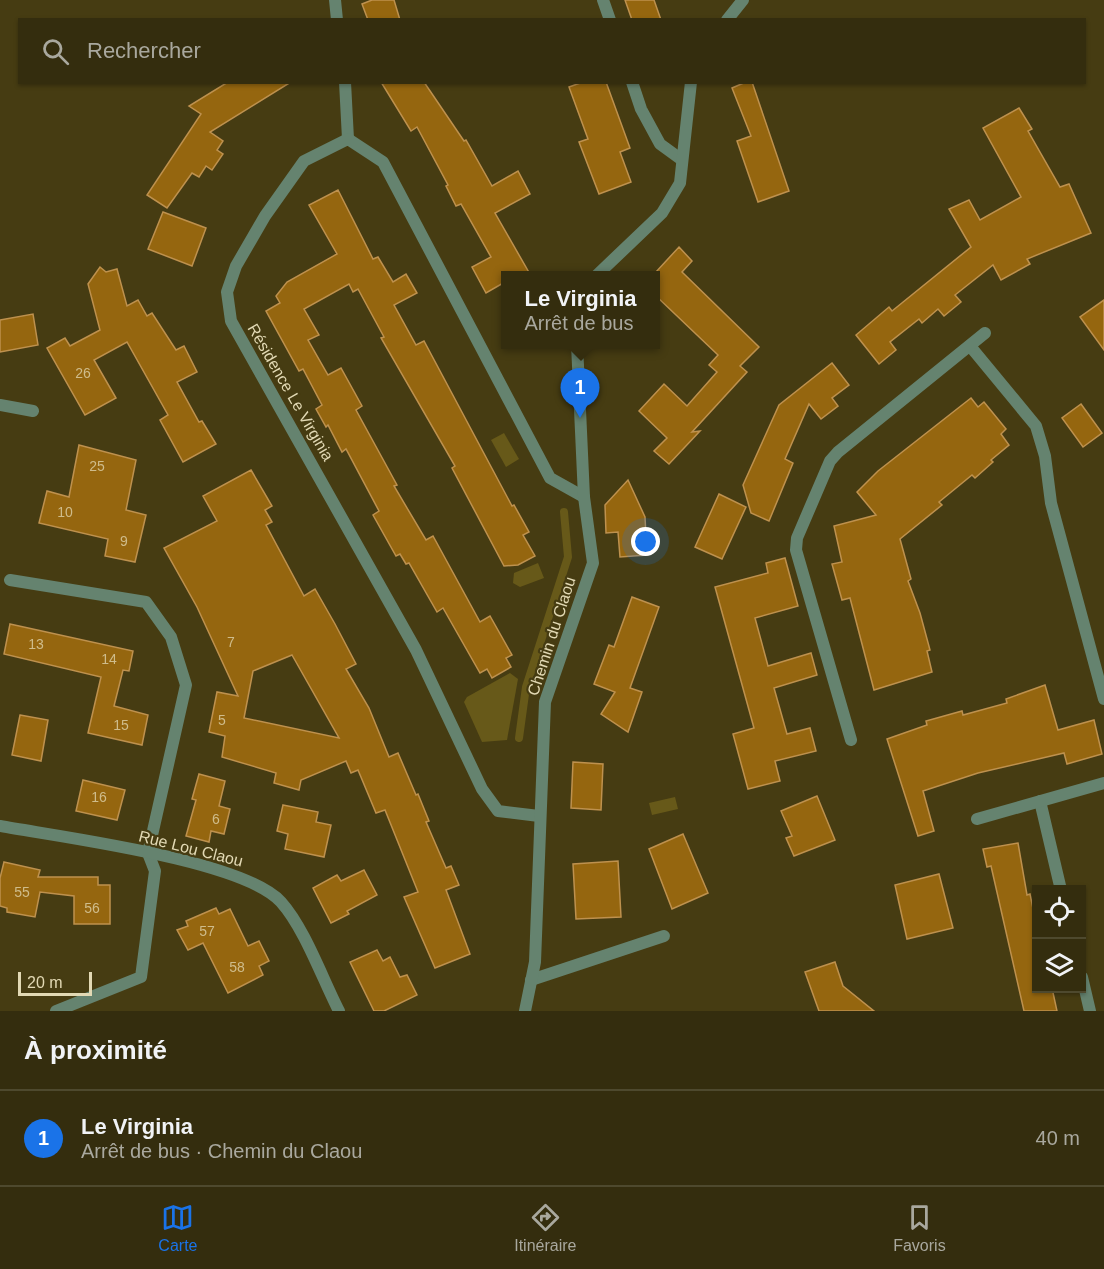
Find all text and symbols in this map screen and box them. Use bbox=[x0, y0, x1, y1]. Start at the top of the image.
search box bbox=[18, 18, 1086, 84]
icon: search bbox=[39, 35, 72, 68]
text: Rechercher bbox=[87, 38, 201, 63]
popup bbox=[501, 271, 660, 349]
text: Le Virginia bbox=[524, 286, 637, 311]
text: Arrêt de bus bbox=[524, 312, 633, 334]
street label: Résidence Le Virginia bbox=[244, 321, 337, 464]
house number: 26 bbox=[75, 365, 91, 381]
pin: 1 bbox=[560, 368, 600, 418]
house number: 25 bbox=[89, 458, 105, 474]
house number: 10 bbox=[57, 504, 73, 520]
your location bbox=[631, 527, 660, 556]
house number: 9 bbox=[120, 533, 128, 549]
street label: Chemin du Claou bbox=[524, 575, 579, 698]
house number: 7 bbox=[227, 634, 235, 650]
house number: 13 bbox=[28, 636, 44, 652]
house number: 14 bbox=[101, 651, 117, 667]
house number: 5 bbox=[218, 712, 226, 728]
house number: 15 bbox=[113, 717, 129, 733]
house number: 16 bbox=[91, 789, 107, 805]
house number: 6 bbox=[212, 811, 220, 827]
street label: Rue Lou Claou bbox=[137, 827, 245, 870]
house number: 55 bbox=[14, 884, 30, 900]
map controls bbox=[1032, 885, 1086, 993]
button: locate bbox=[1032, 885, 1086, 939]
house number: 56 bbox=[84, 900, 100, 916]
house number: 57 bbox=[199, 923, 215, 939]
button: layers bbox=[1032, 939, 1086, 993]
house number: 58 bbox=[229, 959, 245, 975]
scale bar bbox=[18, 969, 92, 996]
text: 20 m bbox=[27, 974, 63, 991]
text: À proximité bbox=[24, 1035, 167, 1065]
text: Le Virginia bbox=[81, 1114, 193, 1139]
text: 1 bbox=[38, 1127, 49, 1149]
text: 40 m bbox=[1036, 1127, 1080, 1149]
text: Arrêt de bus · Chemin du Claou bbox=[81, 1140, 362, 1162]
tab: Carte bbox=[158, 1201, 197, 1255]
tab: Itinéraire bbox=[514, 1201, 576, 1255]
tab: Favoris bbox=[893, 1201, 946, 1255]

